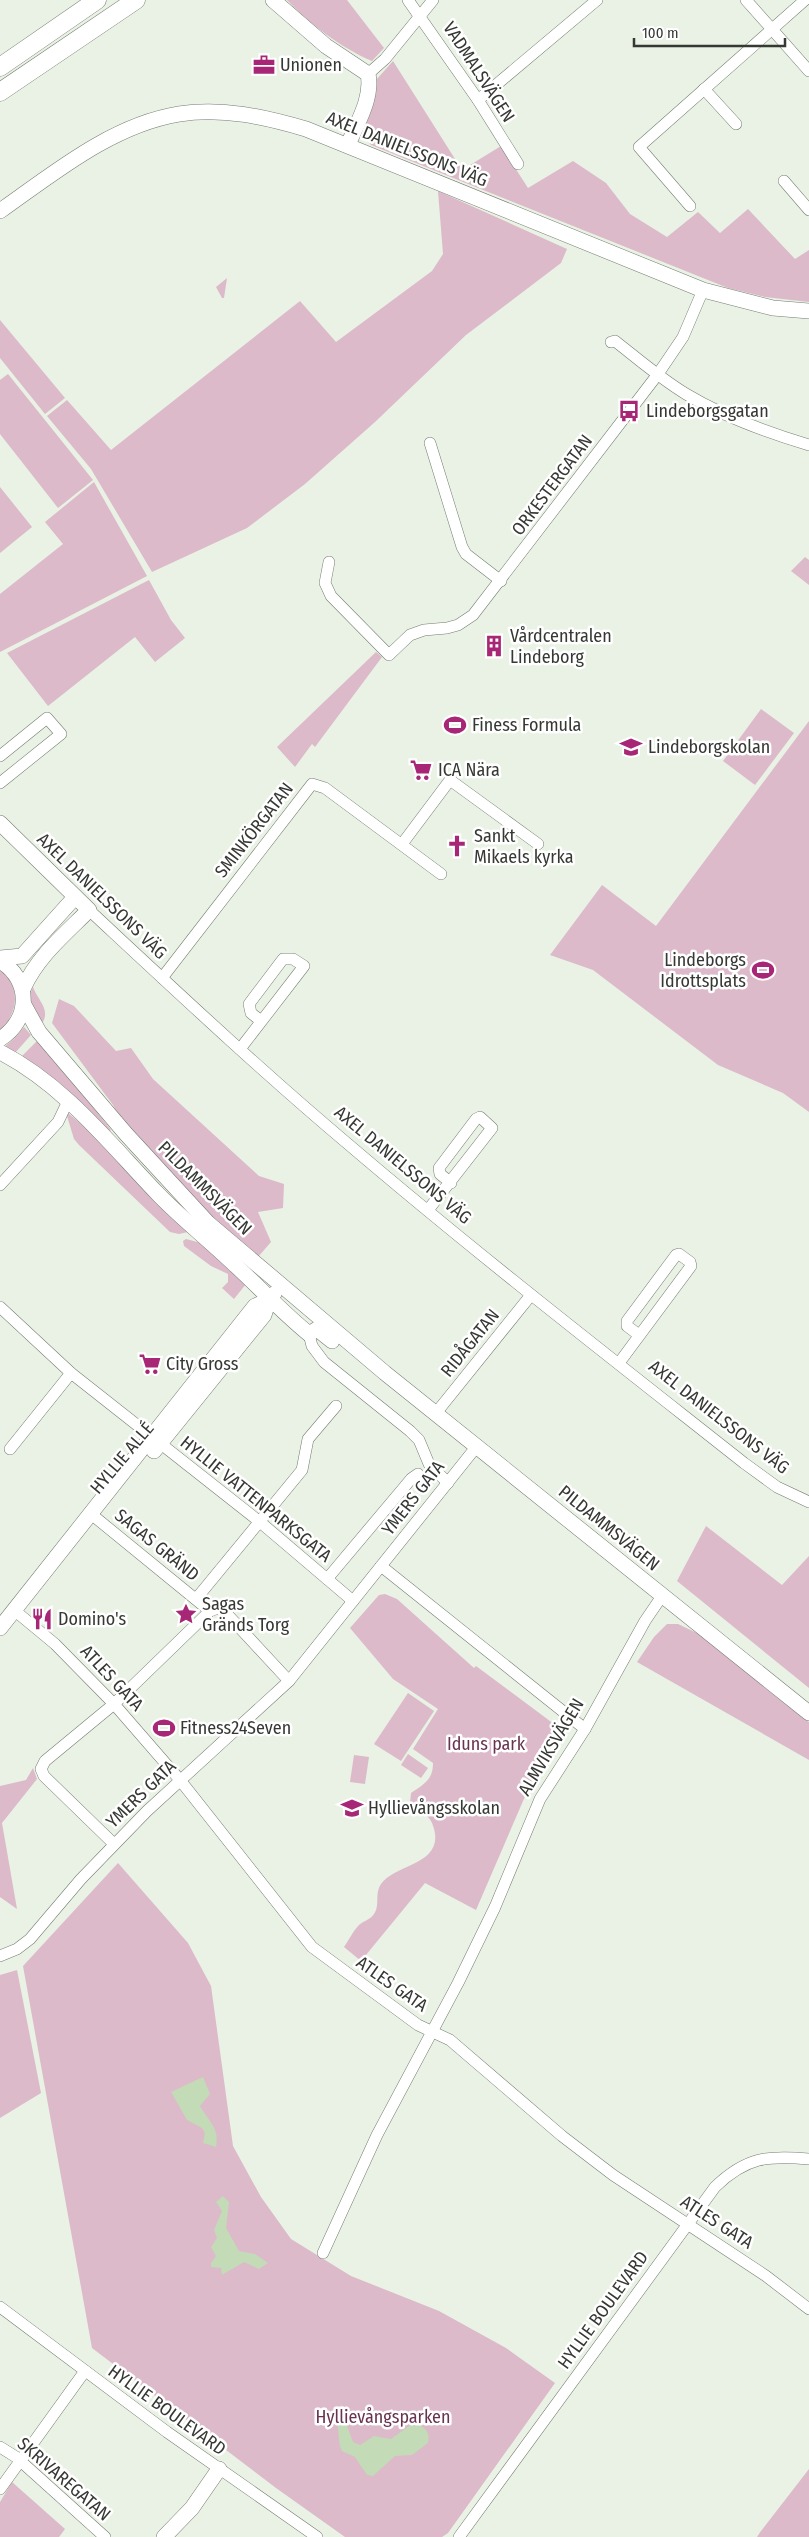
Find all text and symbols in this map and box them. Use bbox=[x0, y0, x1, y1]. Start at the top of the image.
scale bar bbox=[634, 15, 785, 47]
street label: VADMALSVÄGEN bbox=[438, 18, 520, 126]
text: 100 m bbox=[642, 24, 679, 42]
office icon: Unionen bbox=[251, 52, 277, 78]
place label: Unionen bbox=[280, 54, 342, 76]
street label: AXEL DANIELSSONS VÄG bbox=[323, 107, 491, 191]
bus stop icon: Lindeborgsgatan bbox=[616, 398, 642, 424]
place label: Lindeborgsgatan bbox=[646, 400, 769, 422]
street label: ORKESTERGATAN bbox=[507, 430, 597, 540]
place label: Vårdcentralen Lindeborg bbox=[510, 625, 612, 668]
building icon: Vårdcentralen Lindeborg bbox=[481, 633, 507, 659]
sports icon: Finess Formula bbox=[442, 712, 468, 738]
place label: Finess Formula bbox=[472, 714, 582, 736]
school or university icon: Lindeborgskolan bbox=[618, 734, 644, 760]
place label: Lindeborgskolan bbox=[648, 736, 770, 758]
supermarket icon: ICA Nära bbox=[408, 757, 434, 783]
place label: ICA Nära bbox=[438, 759, 500, 781]
street label: SMINKÖRGATAN bbox=[210, 778, 298, 882]
place label: Sankt Mikaels kyrka bbox=[474, 825, 574, 868]
street label: AXEL DANIELSSONS VÄG bbox=[33, 828, 171, 964]
church icon: Sankt Mikaels kyrka bbox=[444, 833, 470, 859]
place label: Lindeborgs Idrottsplats bbox=[660, 949, 746, 992]
sports icon: Lindeborgs Idrottsplats bbox=[750, 957, 776, 983]
street label: AXEL DANIELSSONS VÄG bbox=[330, 1101, 476, 1229]
street label: PILDAMMSVÄGEN bbox=[154, 1137, 256, 1239]
street label: RIDÅGATAN bbox=[435, 1304, 504, 1381]
supermarket icon: City Gross bbox=[137, 1351, 163, 1377]
place label: City Gross bbox=[166, 1353, 239, 1375]
street label: AXEL DANIELSSONS VÄG bbox=[644, 1355, 794, 1479]
street label: HYLLIE ALLÉ bbox=[85, 1417, 158, 1498]
street label: HYLLIE VATTENPARKSGATA bbox=[176, 1431, 337, 1567]
street label: YMERS GATA bbox=[377, 1456, 449, 1540]
street label: PILDAMMSVÄGEN bbox=[554, 1481, 664, 1575]
street label: SAGAS GRÄND bbox=[110, 1504, 204, 1586]
place label: Sagas Gränds Torg bbox=[202, 1593, 290, 1636]
place icon: Sagas Gränds Torg bbox=[173, 1601, 199, 1627]
restaurant icon: Domino's bbox=[29, 1606, 55, 1632]
place label: Domino's bbox=[58, 1608, 127, 1630]
street label: ATLES GATA bbox=[76, 1640, 148, 1716]
street label: ALMVIKSVÄGEN bbox=[513, 1694, 589, 1800]
sports icon: Fitness24Seven bbox=[151, 1715, 177, 1741]
place label: Fitness24Seven bbox=[180, 1717, 291, 1739]
park label: Iduns park bbox=[447, 1733, 526, 1755]
street label: YMERS GATA bbox=[102, 1755, 181, 1833]
school or university icon: Hyllievångsskolan bbox=[339, 1795, 365, 1821]
place label: Hyllievångsskolan bbox=[368, 1797, 500, 1819]
street label: ATLES GATA bbox=[352, 1951, 432, 2017]
street label: ATLES GATA bbox=[677, 2190, 758, 2254]
street label: HYLLIE BOULEVARD bbox=[553, 2247, 653, 2373]
street label: HYLLIE BOULEVARD bbox=[104, 2360, 230, 2460]
park label: Hyllievångsparken bbox=[316, 2406, 451, 2428]
street label: SKRIVAREGATAN bbox=[13, 2433, 115, 2525]

